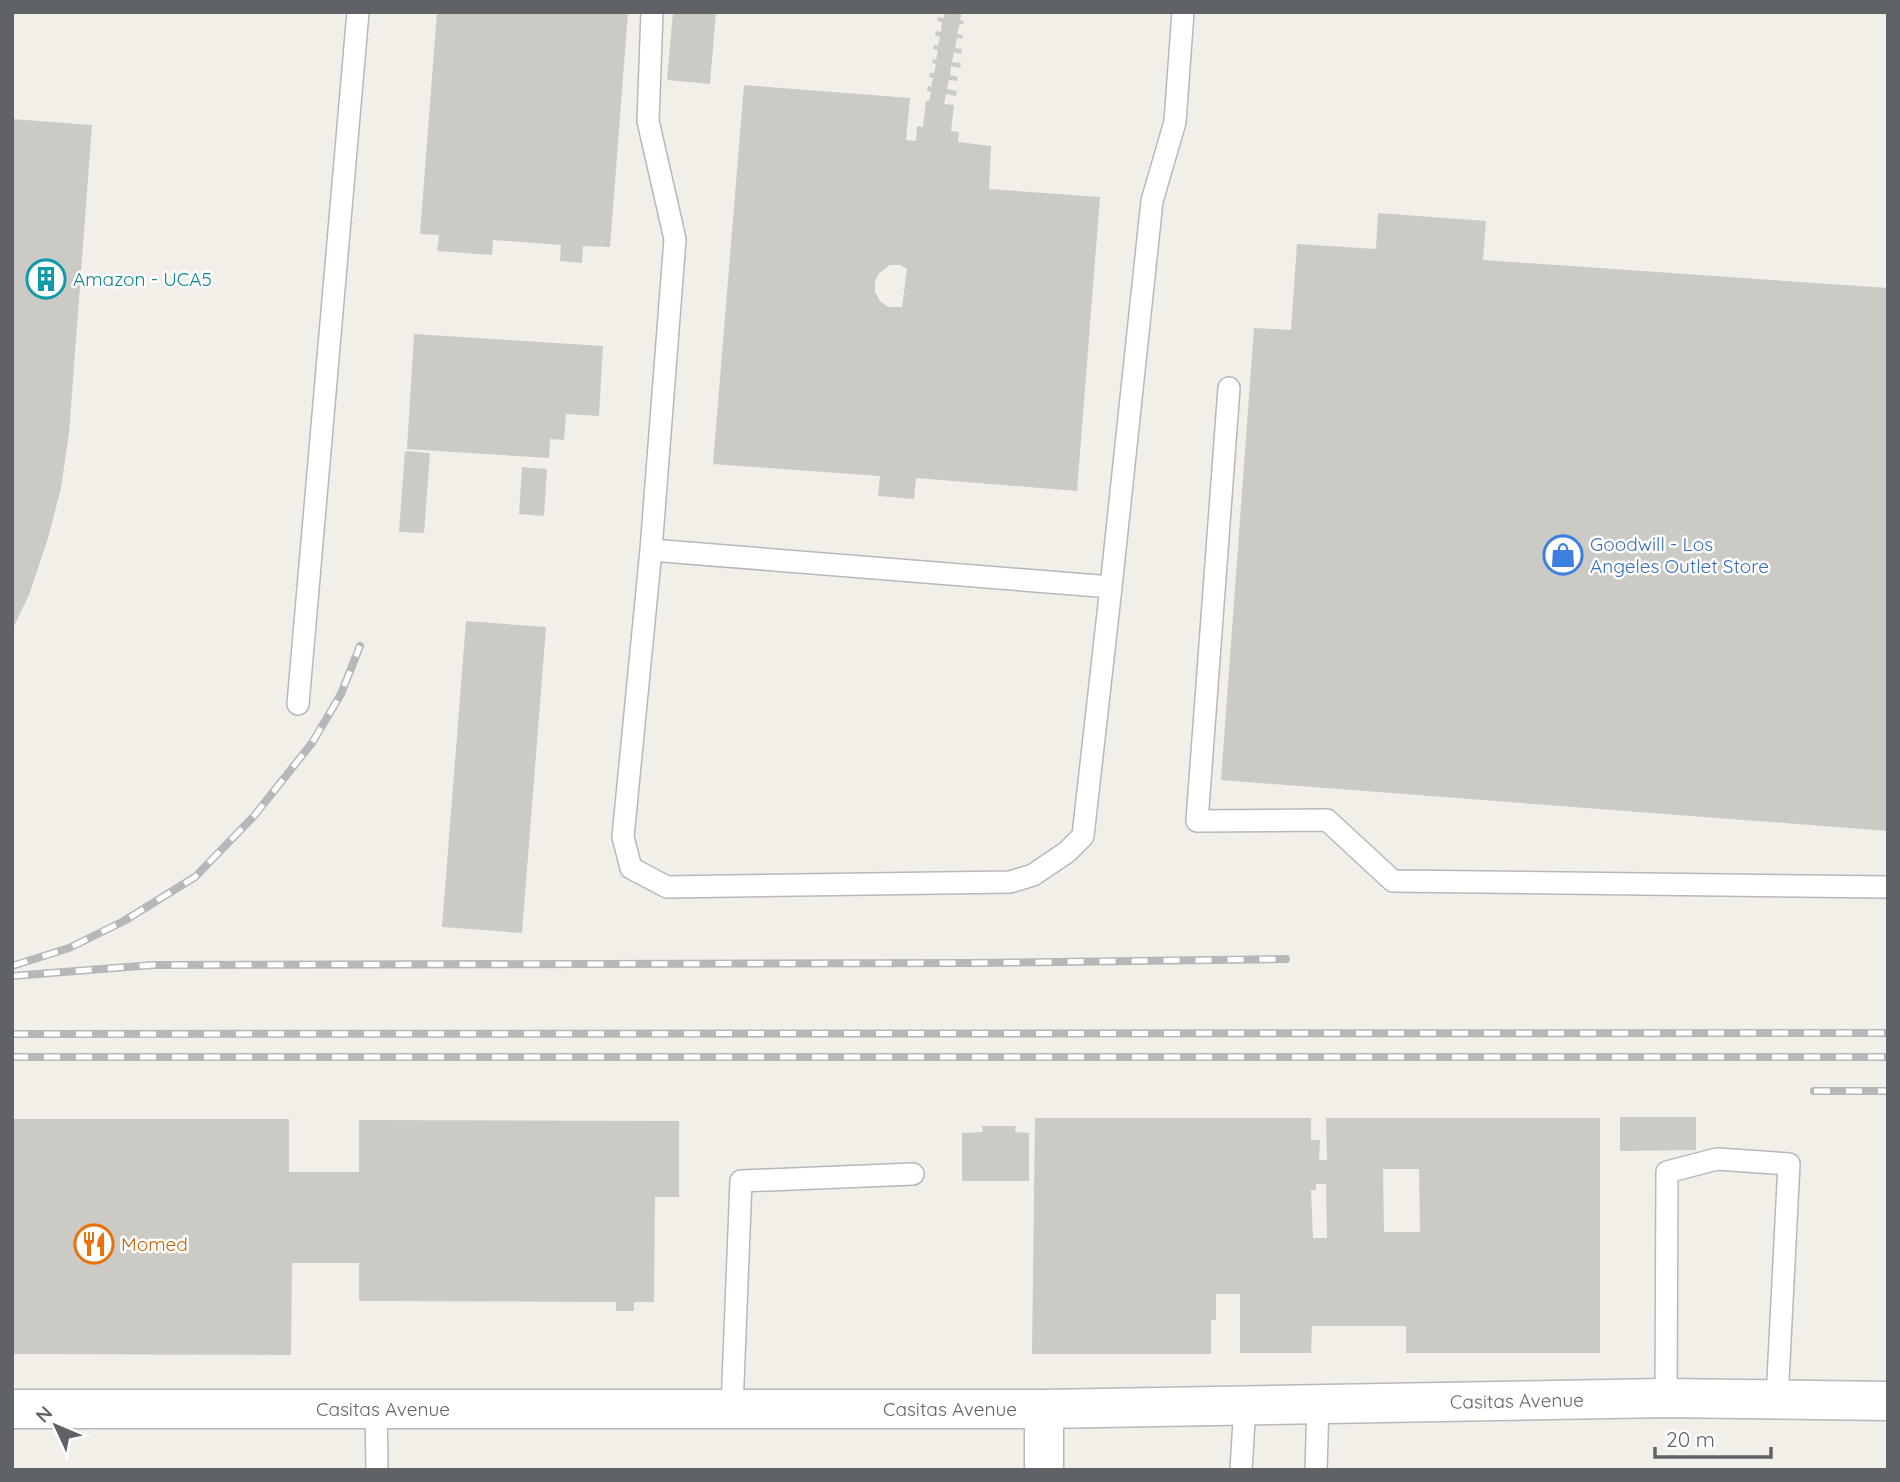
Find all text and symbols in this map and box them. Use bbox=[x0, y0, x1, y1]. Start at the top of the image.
building icon: Amazon - UCA5 bbox=[25, 258, 67, 300]
place label: Amazon - UCA5 bbox=[73, 267, 212, 291]
place label: Goodwill - Los Angeles Outlet Store bbox=[1590, 532, 1769, 578]
shop icon: Goodwill - Los Angeles Outlet Store bbox=[1542, 534, 1584, 576]
restaurant icon: Momed bbox=[73, 1223, 115, 1265]
place label: Momed bbox=[121, 1232, 188, 1256]
street label: Casitas Avenue bbox=[1450, 1387, 1584, 1414]
north arrow bbox=[21, 1391, 91, 1461]
street label: Casitas Avenue bbox=[316, 1397, 450, 1421]
street label: Casitas Avenue bbox=[883, 1397, 1017, 1421]
text: N bbox=[30, 1401, 57, 1428]
scale bar bbox=[1655, 1416, 1770, 1460]
text: 20 m bbox=[1666, 1426, 1715, 1452]

